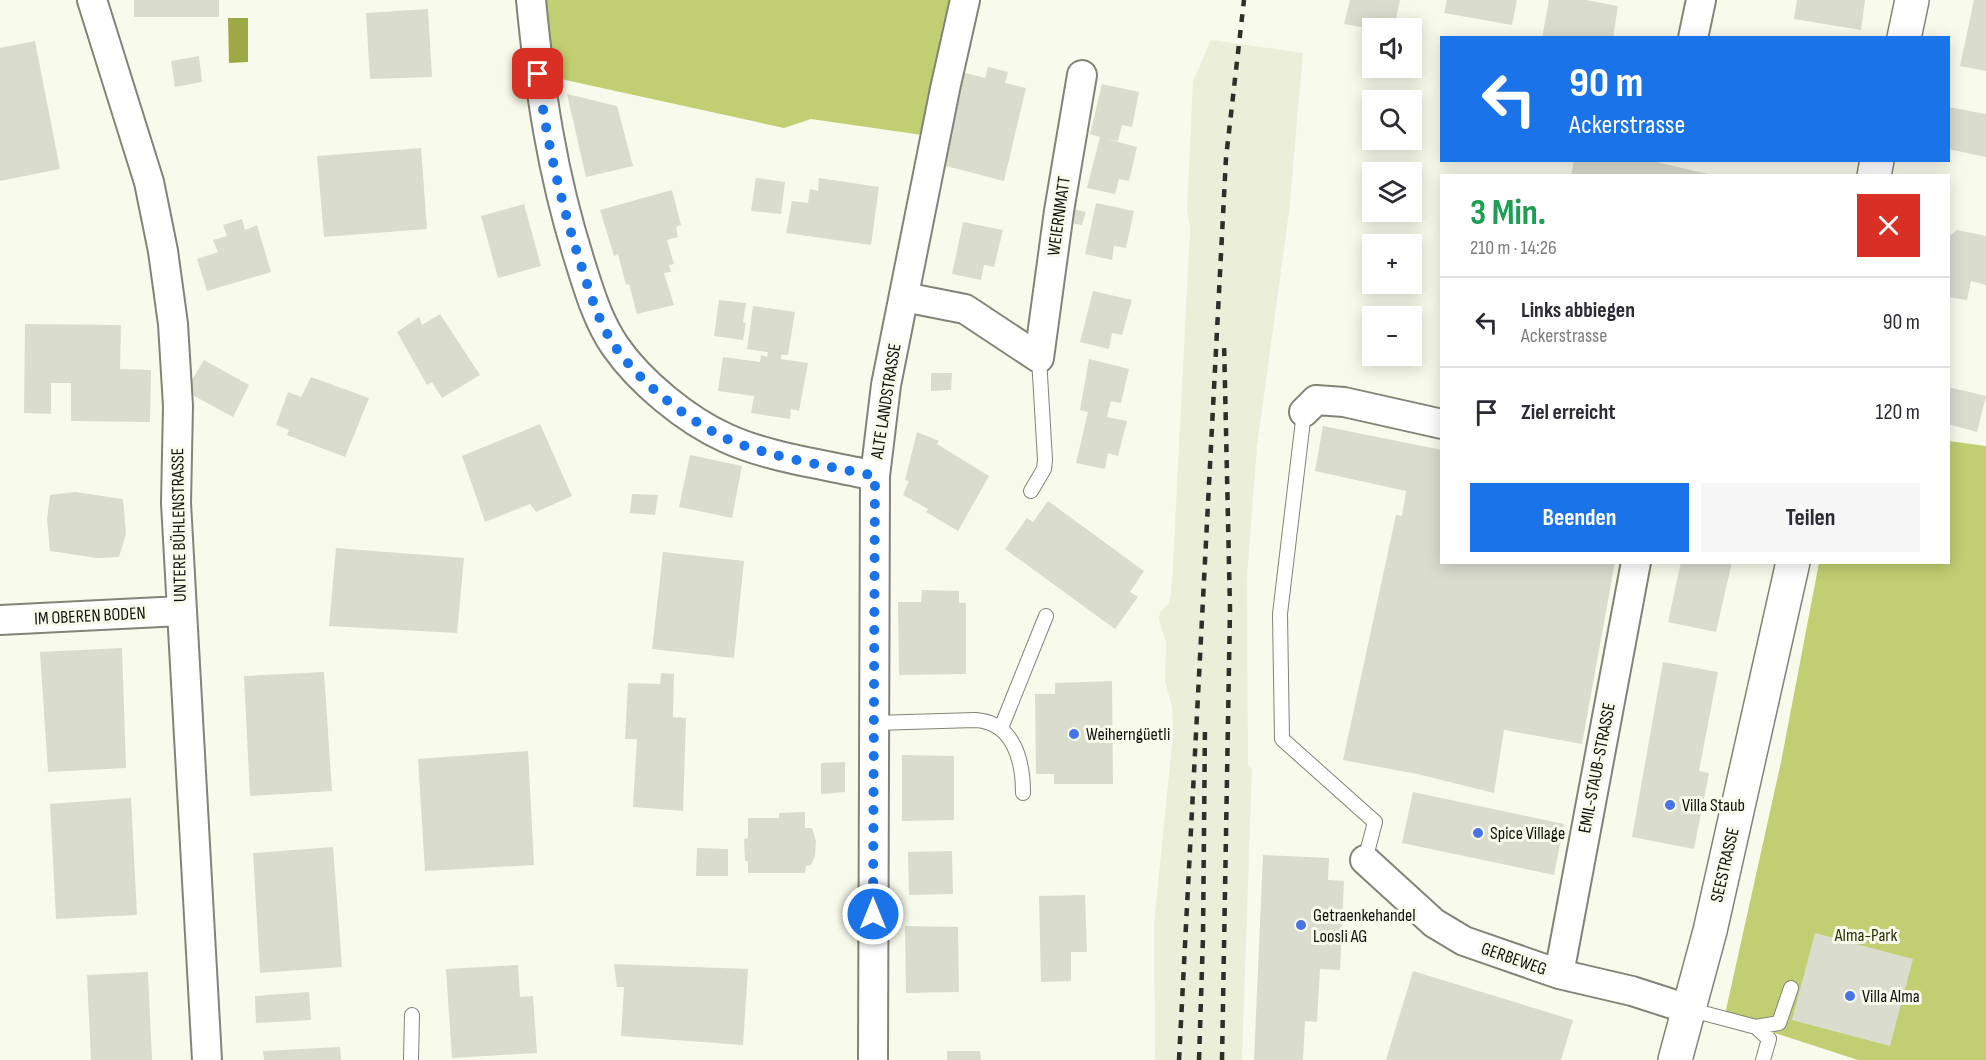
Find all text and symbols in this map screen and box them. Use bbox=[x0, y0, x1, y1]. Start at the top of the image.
map controls bbox=[1362, 18, 1422, 366]
button: sound bbox=[1362, 18, 1422, 78]
pin bbox=[512, 48, 563, 99]
icon: arrive bbox=[521, 57, 554, 90]
text: 90 m bbox=[1569, 58, 1643, 109]
icon: left bbox=[1470, 60, 1548, 138]
button: search bbox=[1362, 90, 1422, 150]
text: Ackerstrasse bbox=[1569, 109, 1685, 141]
button: layers bbox=[1362, 162, 1422, 222]
street label: WEIERNMATT bbox=[1043, 175, 1075, 257]
text: 3 Min. bbox=[1470, 192, 1546, 235]
button: close bbox=[1857, 194, 1920, 257]
button: + bbox=[1362, 234, 1422, 294]
text: 210 m · 14:26 bbox=[1470, 236, 1557, 260]
text: Links abbiegen bbox=[1521, 297, 1635, 324]
button: − bbox=[1362, 306, 1422, 366]
icon: left bbox=[1470, 306, 1503, 339]
text: 90 m bbox=[1883, 309, 1920, 336]
text: Ackerstrasse bbox=[1521, 324, 1607, 348]
street label: ALTE LANDSTRASSE bbox=[866, 342, 905, 461]
icon: arrive bbox=[1470, 396, 1503, 429]
text: Ziel erreicht bbox=[1521, 399, 1616, 426]
text: 120 m bbox=[1876, 399, 1920, 426]
street label: UNTERE BÜHLENSTRASSE bbox=[167, 448, 191, 602]
button: Beenden bbox=[1470, 483, 1689, 552]
button: Teilen bbox=[1701, 483, 1920, 552]
street label: IM OBEREN BODEN bbox=[34, 603, 146, 629]
street label: EMIL-STAUB-STRASSE bbox=[1574, 701, 1620, 835]
place label: Weiherngüetli bbox=[1086, 724, 1170, 745]
marker: Weiherngüetli bbox=[1067, 727, 1081, 741]
place label: Villa Staub bbox=[1682, 795, 1745, 816]
marker: Villa Staub bbox=[1663, 798, 1677, 812]
place label: Spice Village bbox=[1490, 823, 1565, 844]
marker: Spice Village bbox=[1471, 826, 1485, 840]
street label: SEESTRASSE bbox=[1706, 826, 1744, 904]
position arrow bbox=[841, 882, 905, 946]
place label: Getraenkehandel Loosli AG bbox=[1313, 905, 1416, 947]
marker: Getraenkehandel Loosli AG bbox=[1294, 918, 1308, 932]
park label: Alma-Park bbox=[1834, 925, 1897, 946]
street label: GERBEWEG bbox=[1478, 938, 1550, 980]
place label: Villa Alma bbox=[1862, 986, 1920, 1007]
marker: Villa Alma bbox=[1843, 989, 1857, 1003]

